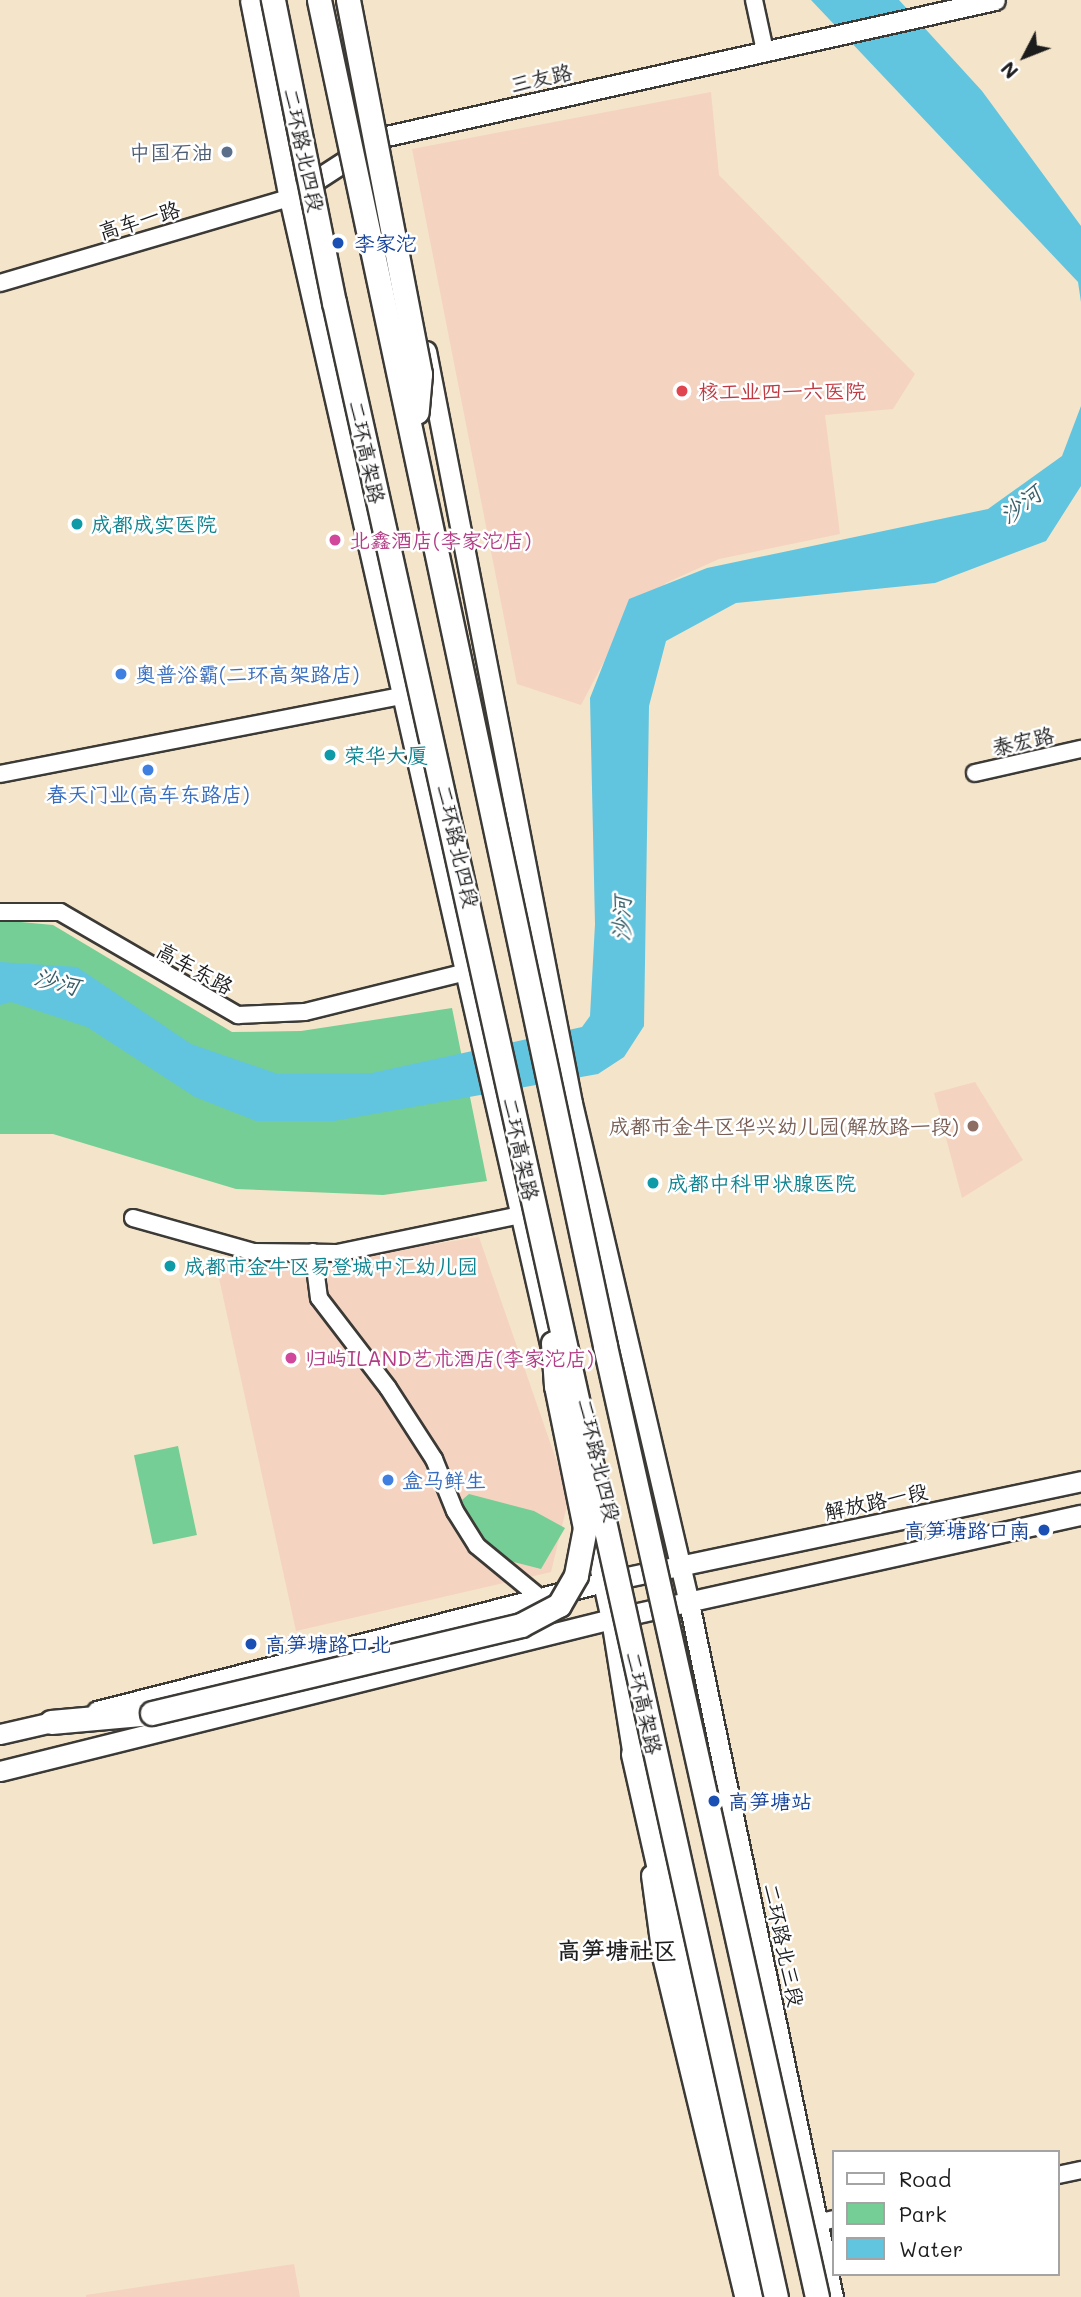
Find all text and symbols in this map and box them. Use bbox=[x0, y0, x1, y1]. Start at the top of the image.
north arrow bbox=[990, 21, 1060, 91]
text: N bbox=[995, 57, 1023, 84]
street label: 三友路 bbox=[507, 59, 575, 97]
street label: 二环路北四段 bbox=[279, 86, 329, 214]
place label: 中国石油 bbox=[129, 139, 213, 165]
marker: 中国石油 bbox=[219, 144, 235, 160]
street label: 高车一路 bbox=[95, 196, 183, 244]
place label: 李家沱 bbox=[354, 230, 417, 256]
marker: 李家沱 bbox=[328, 233, 348, 253]
place label: 核工业四一六医院 bbox=[698, 378, 866, 404]
marker: 核工业四一六医院 bbox=[672, 381, 692, 401]
street label: 二环高架路 bbox=[344, 398, 390, 506]
water label: 沙河 bbox=[993, 479, 1047, 529]
place label: 成都成实医院 bbox=[91, 511, 217, 537]
marker: 成都成实医院 bbox=[69, 516, 85, 532]
place label: 北鑫酒店(李家沱店) bbox=[349, 527, 531, 553]
marker: 北鑫酒店(李家沱店) bbox=[327, 532, 343, 548]
place label: 奥普浴霸(二环高架路店) bbox=[135, 661, 359, 687]
marker: 奥普浴霸(二环高架路店) bbox=[113, 666, 129, 682]
street label: 泰宏路 bbox=[989, 722, 1057, 760]
place label: 荣华大厦 bbox=[344, 742, 428, 768]
marker: 荣华大厦 bbox=[322, 747, 338, 763]
marker: 春天门业(高车东路店) bbox=[140, 762, 156, 778]
place label: 春天门业(高车东路店) bbox=[46, 781, 250, 807]
street label: 二环路北四段 bbox=[432, 782, 484, 910]
water label: 沙河 bbox=[607, 896, 635, 942]
street label: 高车东路 bbox=[152, 937, 238, 999]
water label: 沙河 bbox=[31, 962, 83, 1000]
street label: 二环高架路 bbox=[498, 1095, 544, 1203]
place label: 成都市金牛区华兴幼儿园(解放路一段) bbox=[609, 1113, 959, 1139]
marker: 成都市金牛区华兴幼儿园(解放路一段) bbox=[965, 1118, 981, 1134]
place label: 成都中科甲状腺医院 bbox=[667, 1170, 856, 1196]
marker: 成都中科甲状腺医院 bbox=[645, 1175, 661, 1191]
place label: 成都市金牛区易登城中汇幼儿园 bbox=[184, 1253, 478, 1279]
marker: 成都市金牛区易登城中汇幼儿园 bbox=[162, 1258, 178, 1274]
place label: 归屿ILAND艺术酒店(李家沱店) bbox=[305, 1345, 594, 1371]
marker: 归屿ILAND艺术酒店(李家沱店) bbox=[283, 1350, 299, 1366]
street label: 二环路北四段 bbox=[573, 1396, 625, 1524]
place label: 盒马鲜生 bbox=[402, 1467, 486, 1493]
marker: 盒马鲜生 bbox=[380, 1472, 396, 1488]
street label: 解放路一段 bbox=[822, 1478, 930, 1524]
place label: 高笋塘路口南 bbox=[904, 1517, 1030, 1543]
marker: 高笋塘路口南 bbox=[1036, 1522, 1052, 1538]
place label: 高笋塘路口北 bbox=[265, 1631, 391, 1657]
marker: 高笋塘路口北 bbox=[243, 1636, 259, 1652]
street label: 二环高架路 bbox=[621, 1649, 667, 1757]
place label: 高笋塘站 bbox=[728, 1788, 812, 1814]
marker: 高笋塘站 bbox=[706, 1793, 722, 1809]
street label: 二环路北三段 bbox=[759, 1881, 809, 2009]
district label: 高笋塘社区 bbox=[557, 1936, 677, 1964]
legend bbox=[832, 2150, 1060, 2276]
text: Road bbox=[899, 2165, 951, 2192]
text: Park bbox=[899, 2200, 947, 2227]
text: Water bbox=[899, 2235, 963, 2262]

